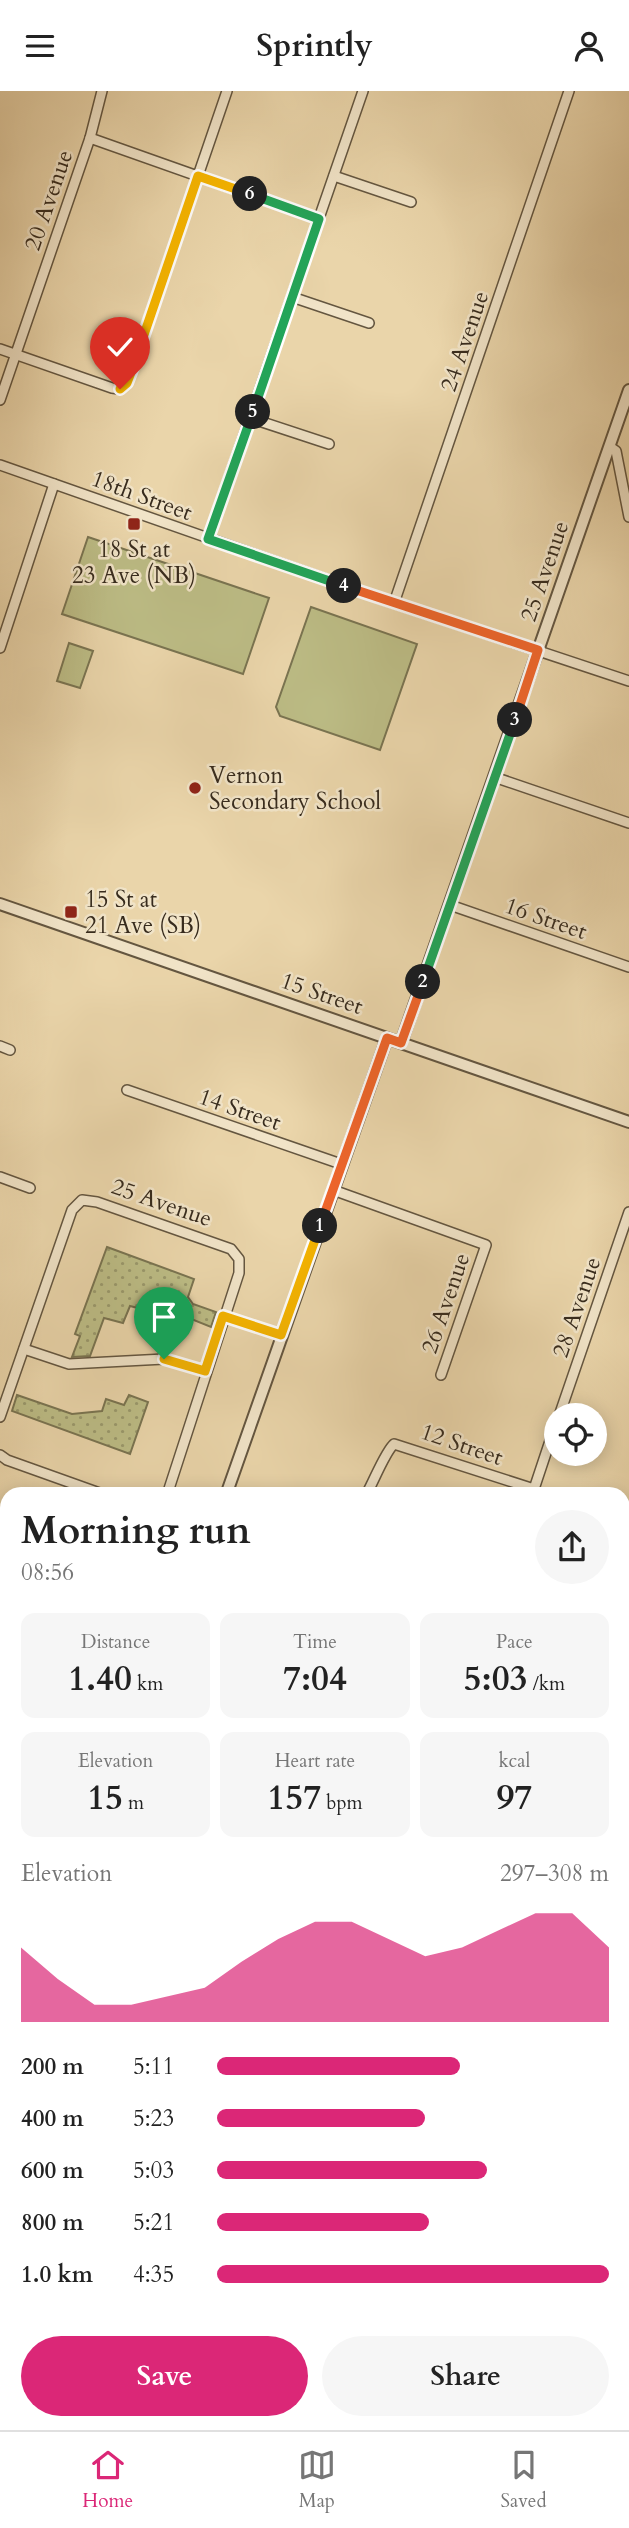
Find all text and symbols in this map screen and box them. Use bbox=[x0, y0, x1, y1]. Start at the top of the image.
text: Sprintly bbox=[256, 24, 373, 68]
icon: menu bbox=[21, 27, 59, 65]
icon: person bbox=[570, 27, 608, 65]
street label: 20 Avenue bbox=[17, 146, 80, 255]
pin: 6 bbox=[232, 177, 268, 211]
text: 6 bbox=[245, 180, 254, 206]
street label: 24 Avenue bbox=[433, 287, 496, 396]
pin bbox=[90, 317, 150, 389]
icon: check bbox=[101, 328, 139, 366]
pin: 5 bbox=[236, 395, 270, 429]
text: 5 bbox=[248, 398, 257, 424]
street label: 18th Street bbox=[87, 463, 196, 528]
marker: 18 St at 23 Ave (NB) bbox=[126, 516, 142, 532]
street label: 25 Avenue bbox=[513, 517, 576, 626]
place label: 18 St at 23 Ave (NB) bbox=[72, 534, 196, 591]
pin: 4 bbox=[326, 568, 362, 603]
text: 4 bbox=[339, 572, 348, 598]
pin: 3 bbox=[498, 703, 532, 737]
text: 3 bbox=[510, 706, 519, 732]
place label: Vernon Secondary School bbox=[209, 760, 381, 817]
marker: Vernon Secondary School bbox=[187, 780, 203, 796]
place label: 15 St at 21 Ave (SB) bbox=[85, 884, 201, 941]
street label: 16 Street bbox=[501, 890, 591, 947]
marker: 15 St at 21 Ave (SB) bbox=[63, 904, 79, 920]
street label: 15 Street bbox=[277, 965, 367, 1022]
pin: 2 bbox=[406, 965, 440, 999]
text: 2 bbox=[418, 968, 427, 994]
street label: 14 Street bbox=[195, 1081, 285, 1138]
street label: 25 Avenue bbox=[107, 1171, 216, 1234]
pin: 1 bbox=[302, 1209, 338, 1243]
text: 1 bbox=[315, 1212, 324, 1238]
street label: 26 Avenue bbox=[414, 1249, 477, 1358]
street label: 28 Avenue bbox=[545, 1253, 608, 1362]
pin bbox=[134, 1287, 194, 1359]
icon: arrive bbox=[145, 1298, 183, 1336]
map controls bbox=[544, 1403, 607, 1466]
button: locate bbox=[544, 1403, 607, 1466]
street label: 12 Street bbox=[417, 1416, 507, 1473]
text: Morning run bbox=[21, 1505, 251, 1557]
button: share bbox=[535, 1510, 609, 1584]
text: 08:56 bbox=[21, 1557, 74, 1588]
text: Distance bbox=[81, 1629, 150, 1655]
text: Time bbox=[293, 1629, 337, 1655]
text: Pace bbox=[496, 1629, 533, 1655]
text: 1.40 bbox=[68, 1655, 132, 1703]
text: 7:04 bbox=[283, 1655, 347, 1703]
text: 5:03 bbox=[464, 1655, 528, 1703]
text: km bbox=[132, 1671, 163, 1697]
text: /km bbox=[528, 1671, 565, 1697]
text: Elevation bbox=[78, 1748, 153, 1774]
text: Heart rate bbox=[275, 1748, 355, 1774]
text: kcal bbox=[498, 1748, 530, 1774]
text: 15 bbox=[87, 1774, 123, 1822]
text: 157 bbox=[267, 1774, 321, 1822]
text: 97 bbox=[496, 1774, 532, 1822]
text: m bbox=[123, 1790, 144, 1816]
text: bpm bbox=[321, 1790, 363, 1816]
text: Elevation bbox=[21, 1858, 112, 1889]
text: 297–308 m bbox=[500, 1858, 609, 1889]
text: 200 m bbox=[21, 2051, 84, 2082]
text: 5:11 bbox=[133, 2051, 174, 2082]
text: 400 m bbox=[21, 2103, 84, 2134]
text: 5:23 bbox=[133, 2103, 174, 2134]
text: 600 m bbox=[21, 2155, 84, 2186]
text: 5:03 bbox=[133, 2155, 174, 2186]
text: 800 m bbox=[21, 2207, 84, 2238]
text: 5:21 bbox=[133, 2207, 174, 2238]
text: 1.0 km bbox=[21, 2259, 93, 2290]
text: 4:35 bbox=[133, 2259, 174, 2290]
button: Save bbox=[21, 2336, 308, 2416]
button: Share bbox=[322, 2336, 609, 2416]
tab: Home bbox=[82, 2446, 133, 2514]
tab: Map bbox=[298, 2446, 336, 2514]
tab: Saved bbox=[501, 2446, 547, 2514]

